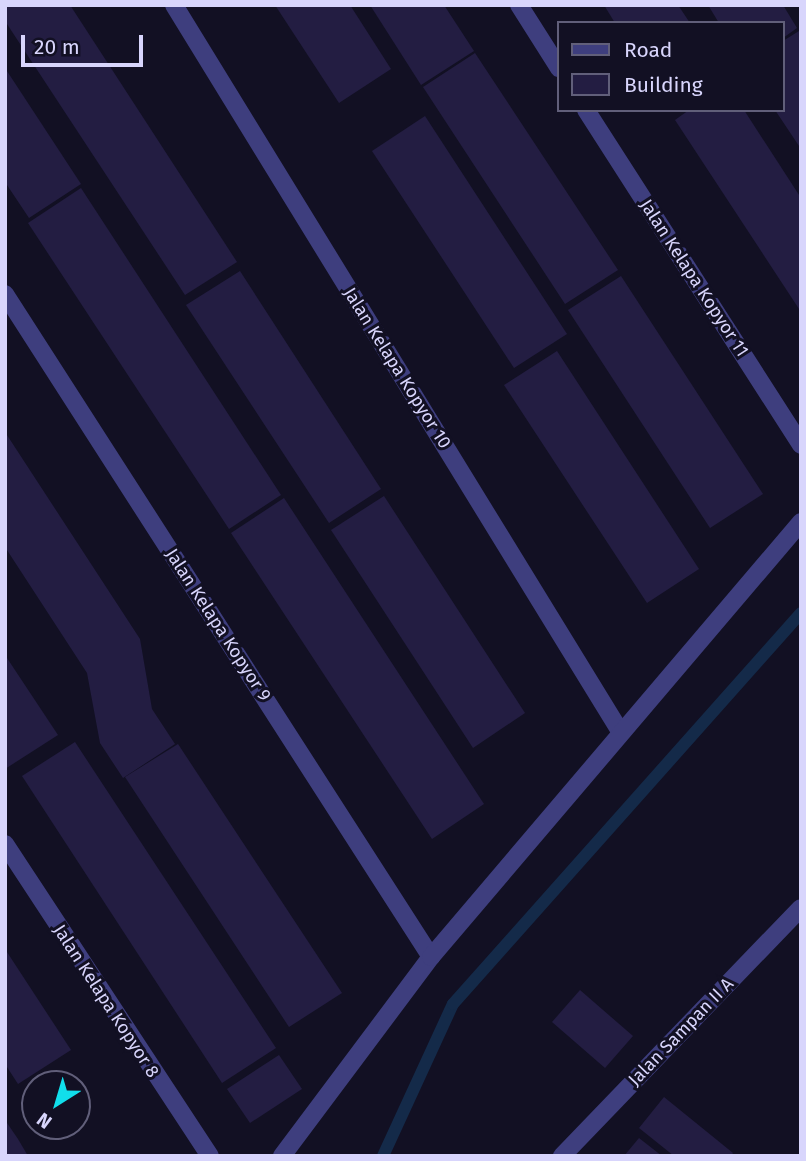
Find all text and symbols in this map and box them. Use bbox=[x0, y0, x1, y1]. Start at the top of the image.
scale bar bbox=[24, 21, 147, 65]
legend bbox=[558, 21, 785, 112]
text: 20 m bbox=[34, 34, 80, 60]
text: Road bbox=[624, 37, 672, 63]
text: Building bbox=[624, 72, 703, 98]
street label: Jalan Kelapa Kopyor 11 bbox=[635, 195, 753, 361]
street label: Jalan Kelapa Kopyor 10 bbox=[339, 283, 455, 453]
street label: Jalan Kelapa Kopyor 9 bbox=[161, 545, 275, 705]
street label: Jalan Kelapa Kopyor 8 bbox=[48, 920, 164, 1082]
street label: Jalan Sampan II A bbox=[624, 974, 738, 1090]
north arrow bbox=[21, 1070, 91, 1140]
text: N bbox=[32, 1108, 56, 1134]

